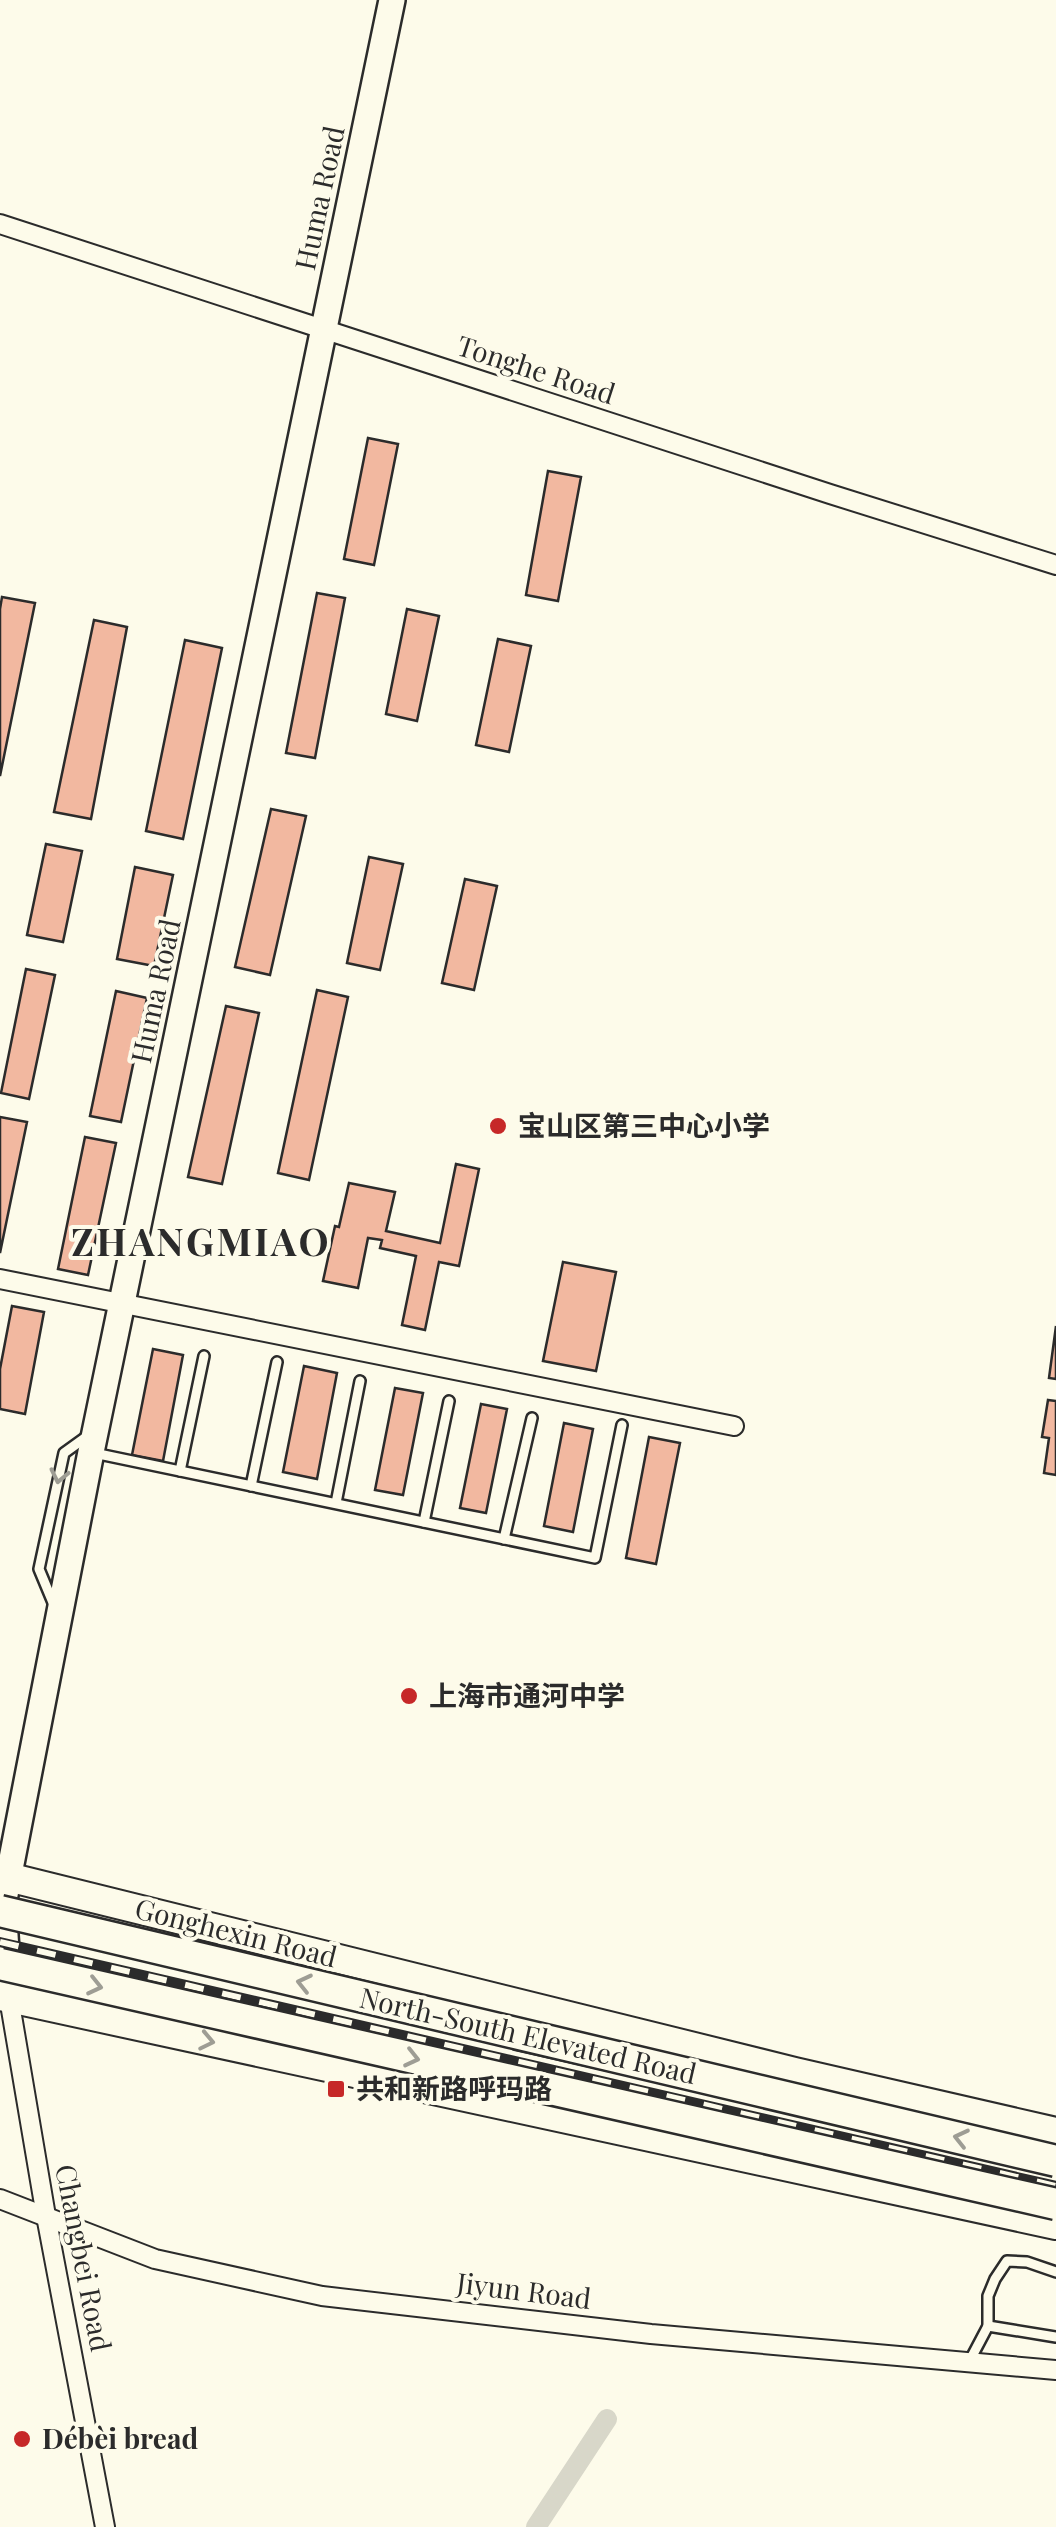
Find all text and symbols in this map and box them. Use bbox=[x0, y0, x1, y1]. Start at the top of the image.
street label: Huma Road bbox=[285, 122, 352, 273]
street label: Tonghe Road bbox=[453, 326, 620, 412]
street label: Huma Road bbox=[121, 915, 188, 1066]
place label: 宝山区第三中心小学 bbox=[518, 1106, 770, 1143]
marker: 宝山区第三中心小学 bbox=[487, 1115, 509, 1137]
district label: ZHANGMIAO bbox=[71, 1215, 331, 1266]
one-way arrow bbox=[49, 1467, 70, 1484]
place label: 上海市通河中学 bbox=[429, 1676, 625, 1713]
marker: 上海市通河中学 bbox=[398, 1685, 420, 1707]
street label: Gonghexin Road bbox=[132, 1889, 341, 1974]
one-way arrow bbox=[86, 1974, 103, 1995]
one-way arrow bbox=[296, 1974, 313, 1995]
street label: North-South Elevated Road bbox=[356, 1978, 700, 2091]
one-way arrow bbox=[198, 2029, 215, 2050]
one-way arrow bbox=[403, 2046, 420, 2067]
place label: 共和新路呼玛路 bbox=[356, 2069, 552, 2106]
marker: 共和新路呼玛路 bbox=[325, 2078, 347, 2100]
one-way arrow bbox=[953, 2129, 970, 2150]
street label: Changbei Road bbox=[48, 2161, 121, 2354]
street label: Jiyun Road bbox=[454, 2263, 593, 2316]
place label: Débèi bread bbox=[42, 2419, 198, 2456]
marker: Débèi bread bbox=[11, 2428, 33, 2450]

